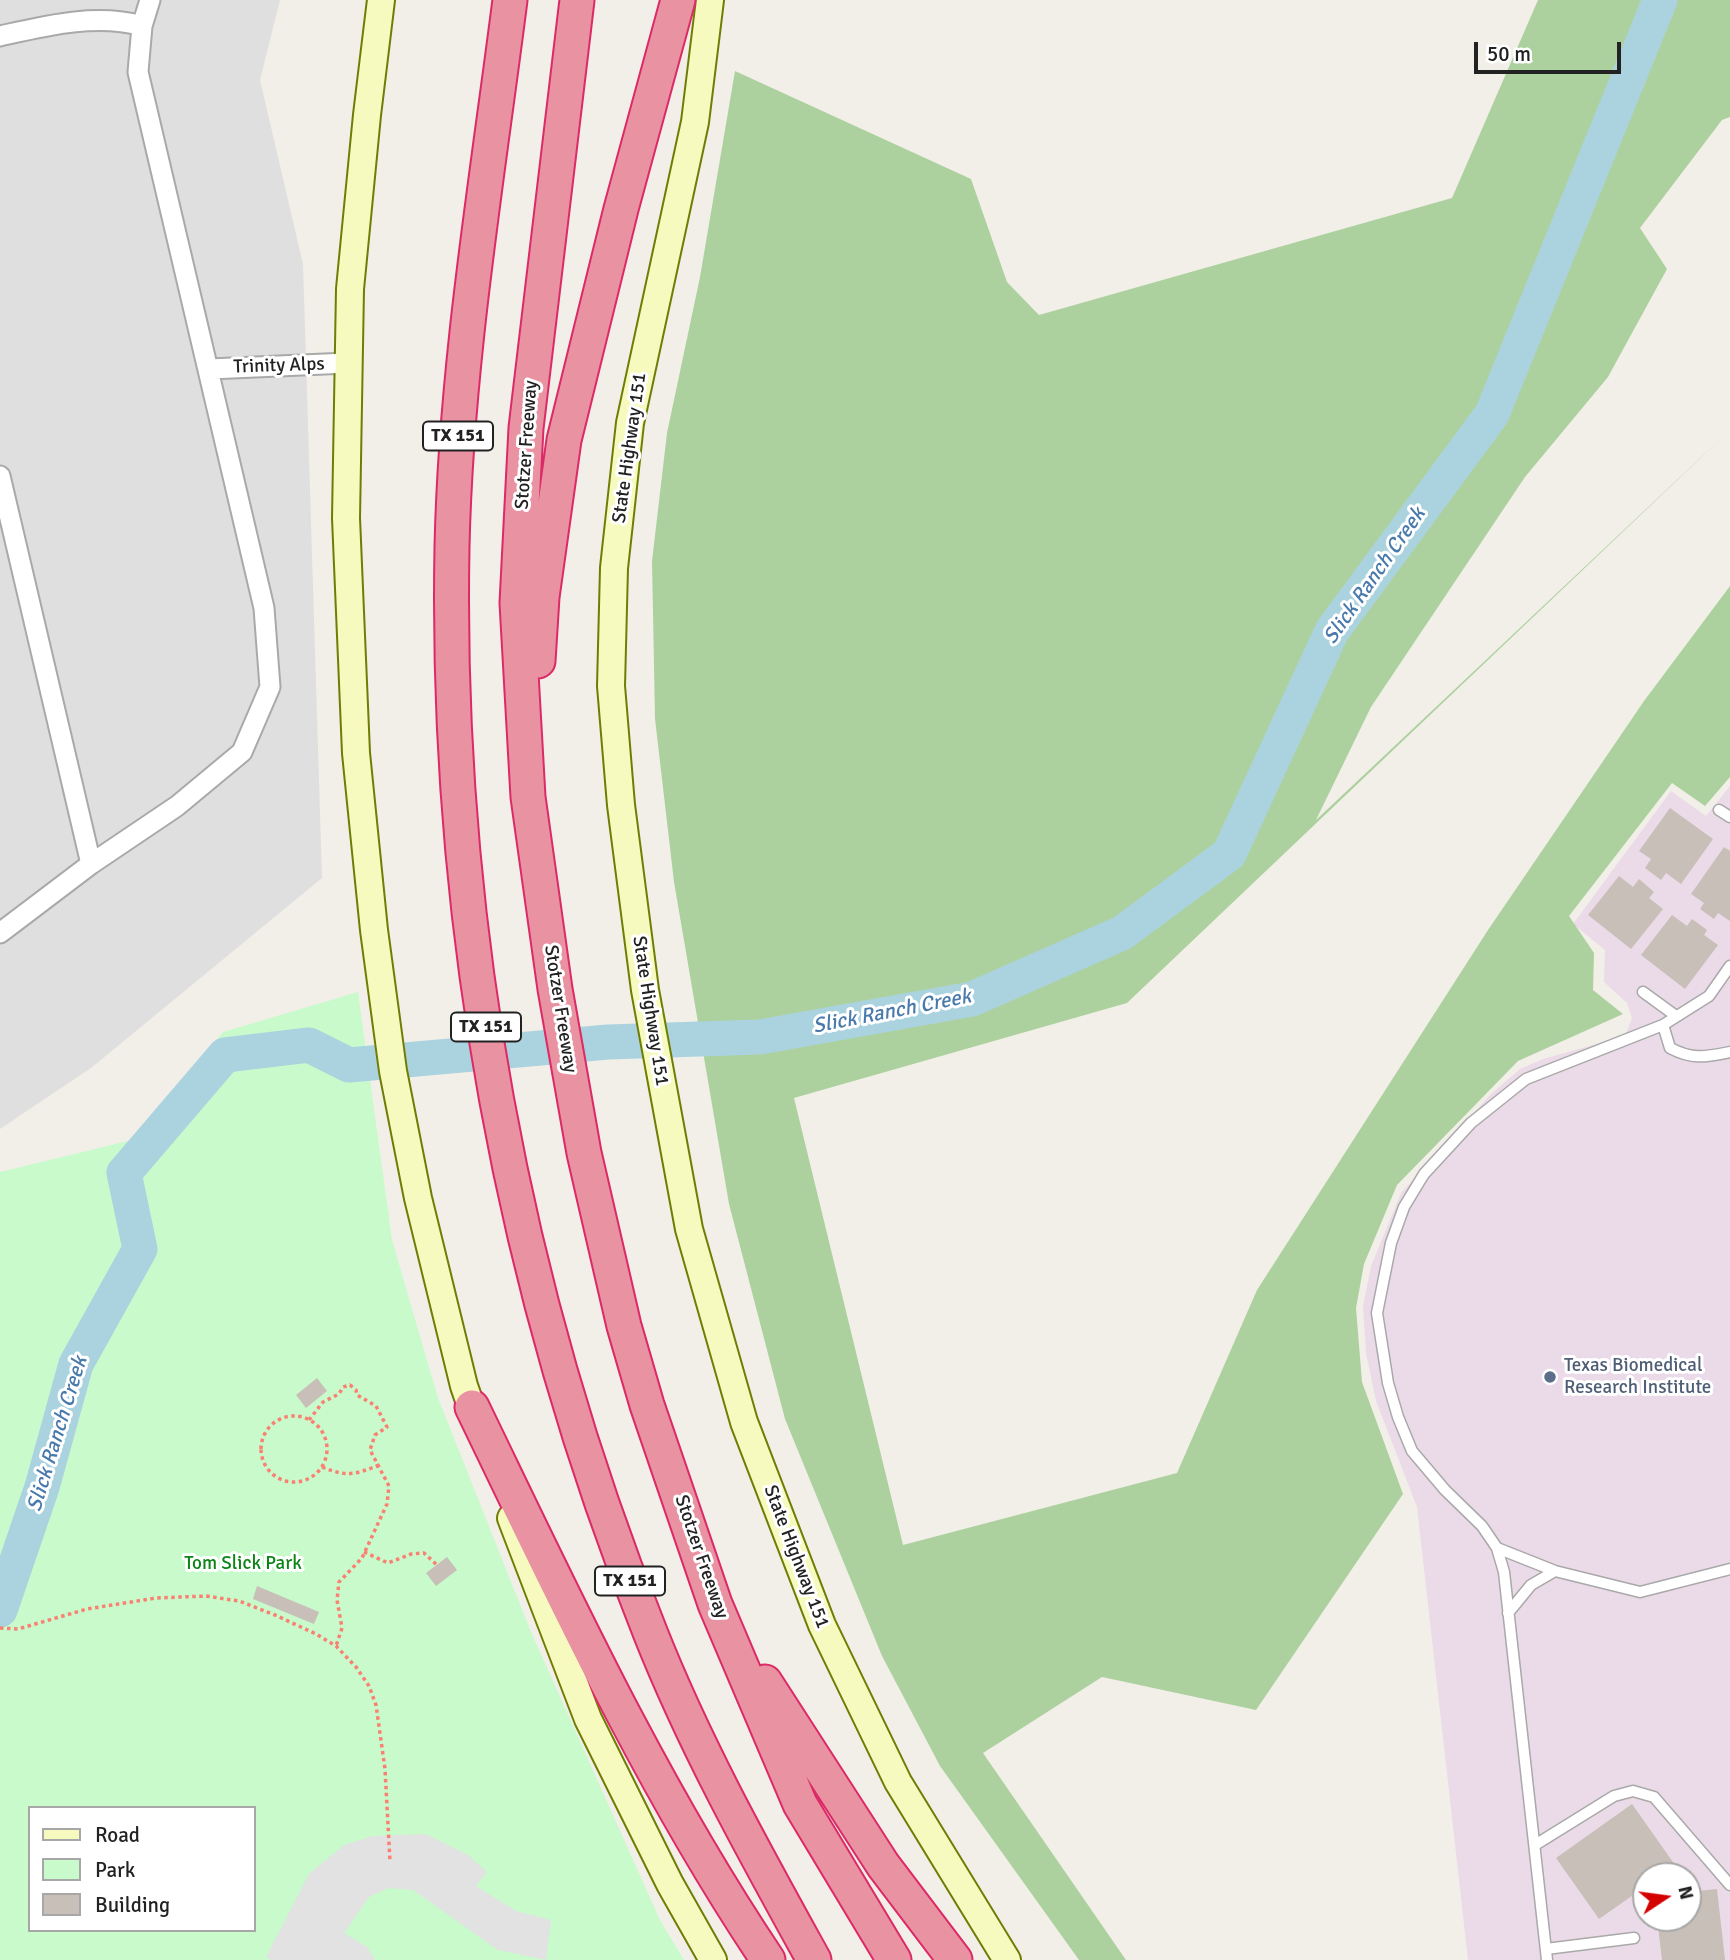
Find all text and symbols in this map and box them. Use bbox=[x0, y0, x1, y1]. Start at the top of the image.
scale bar bbox=[1478, 28, 1625, 72]
text: 50 m bbox=[1487, 41, 1531, 67]
street label: Trinity Alps bbox=[233, 353, 325, 379]
street label: State Highway 151 bbox=[608, 371, 652, 525]
street label: Stotzer Freeway bbox=[511, 380, 543, 510]
road number: TX 151 bbox=[423, 422, 493, 450]
water label: Slick Ranch Creek bbox=[1319, 503, 1431, 649]
street label: State Highway 151 bbox=[627, 934, 673, 1088]
street label: Stotzer Freeway bbox=[539, 943, 581, 1075]
water label: Slick Ranch Creek bbox=[811, 984, 973, 1040]
road number: TX 151 bbox=[451, 1012, 521, 1042]
water label: Slick Ranch Creek bbox=[22, 1354, 94, 1514]
place label: Texas Biomedical Research Institute bbox=[1564, 1355, 1711, 1399]
marker: Texas Biomedical Research Institute bbox=[1542, 1369, 1558, 1385]
street label: State Highway 151 bbox=[758, 1482, 834, 1632]
street label: Stotzer Freeway bbox=[669, 1492, 733, 1622]
park label: Tom Slick Park bbox=[184, 1553, 302, 1575]
road number: TX 151 bbox=[595, 1566, 665, 1596]
legend bbox=[28, 1806, 256, 1932]
text: Road bbox=[95, 1822, 140, 1848]
text: Park bbox=[95, 1857, 135, 1883]
north arrow bbox=[1632, 1862, 1702, 1932]
text: N bbox=[1672, 1884, 1699, 1902]
text: Building bbox=[95, 1892, 170, 1918]

